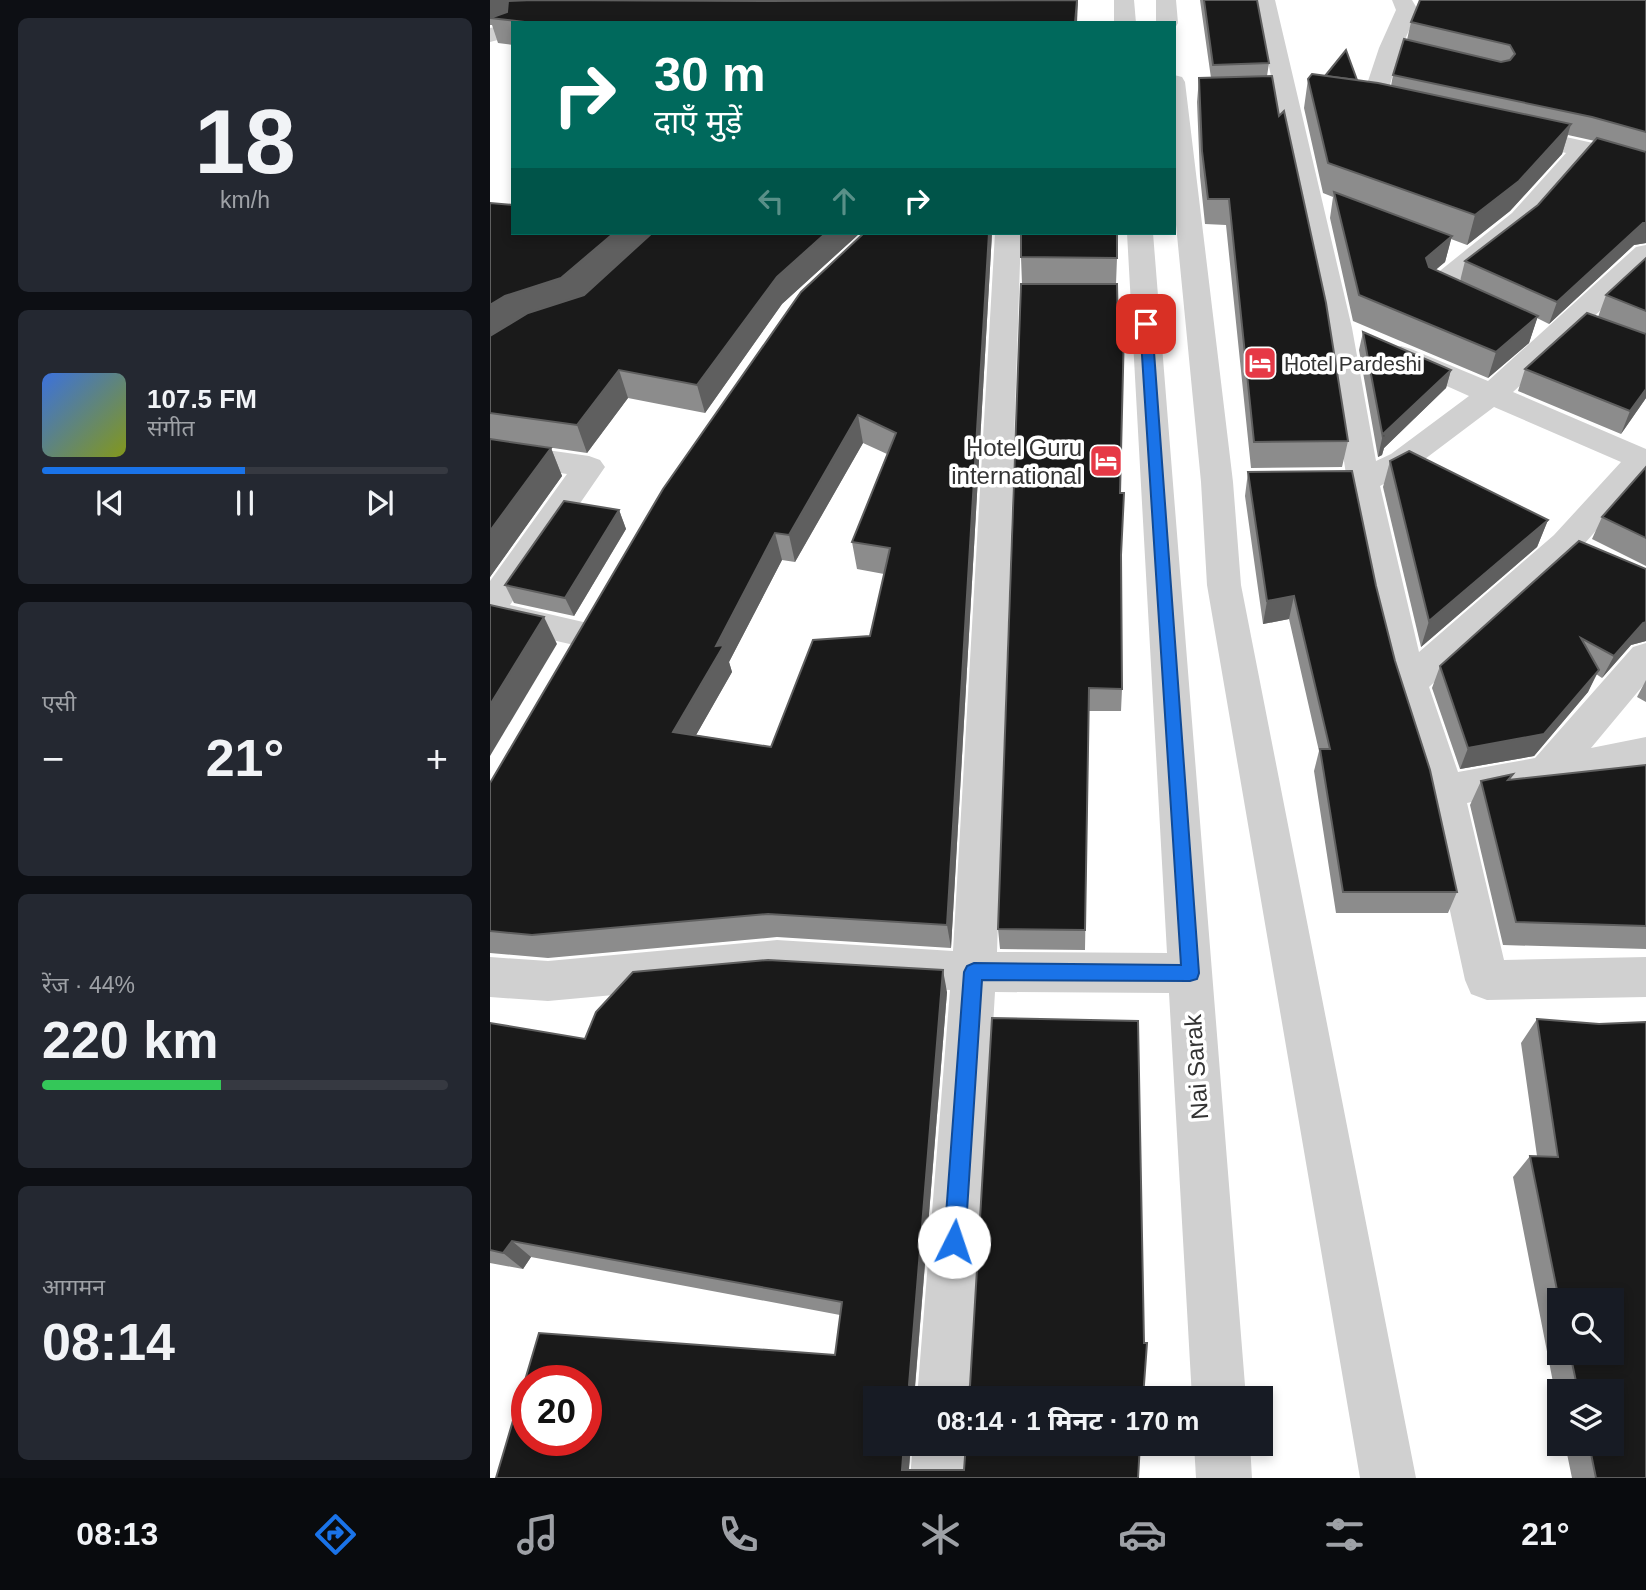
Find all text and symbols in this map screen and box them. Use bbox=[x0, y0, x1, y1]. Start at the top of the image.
text: 30 m bbox=[654, 47, 766, 101]
icon: right bbox=[539, 49, 630, 140]
text: 18 bbox=[194, 91, 296, 192]
text: दाएँ मुड़ें bbox=[654, 104, 742, 140]
icon: left bbox=[752, 182, 790, 220]
icon: ahead bbox=[825, 182, 863, 220]
icon: right bbox=[898, 182, 936, 220]
text: km/h bbox=[220, 187, 270, 213]
pin bbox=[1116, 294, 1176, 354]
icon: arrive bbox=[1127, 305, 1165, 343]
hotel icon: Hotel Pardeshi bbox=[1241, 344, 1279, 382]
place label: Hotel Pardeshi bbox=[1284, 352, 1422, 375]
text: 107.5 FM bbox=[147, 384, 257, 414]
text: संगीत bbox=[147, 415, 195, 441]
place label: Hotel Guru international bbox=[951, 434, 1082, 489]
hotel icon: Hotel Guru international bbox=[1087, 442, 1125, 480]
icon: previous bbox=[91, 484, 129, 522]
icon: pause bbox=[226, 484, 264, 522]
icon: next bbox=[361, 484, 399, 522]
text: एसी bbox=[42, 690, 76, 716]
text: 21° bbox=[206, 729, 284, 787]
text: − bbox=[42, 738, 64, 780]
text: + bbox=[426, 738, 448, 780]
text: रेंज · 44% bbox=[42, 972, 135, 998]
text: 220 km bbox=[42, 1011, 218, 1069]
street label: Nai Sarak bbox=[1179, 1013, 1213, 1121]
position arrow bbox=[917, 1205, 991, 1279]
text: आगमन bbox=[42, 1274, 105, 1300]
map controls bbox=[1547, 1288, 1624, 1456]
button: search bbox=[1547, 1288, 1624, 1365]
text: 08:14 bbox=[42, 1313, 175, 1371]
speed limit sign: 20 bbox=[511, 1365, 602, 1456]
button: layers bbox=[1547, 1379, 1624, 1456]
text: 08:14 · 1 मिनट · 170 m bbox=[937, 1406, 1199, 1436]
icon: directions bbox=[311, 1510, 360, 1559]
icon: music bbox=[513, 1510, 562, 1559]
icon: phone bbox=[714, 1510, 763, 1559]
icon: climate bbox=[916, 1510, 965, 1559]
icon: car bbox=[1118, 1510, 1167, 1559]
icon: filters bbox=[1320, 1510, 1369, 1559]
text: 08:13 bbox=[76, 1516, 158, 1552]
text: 21° bbox=[1521, 1516, 1570, 1552]

